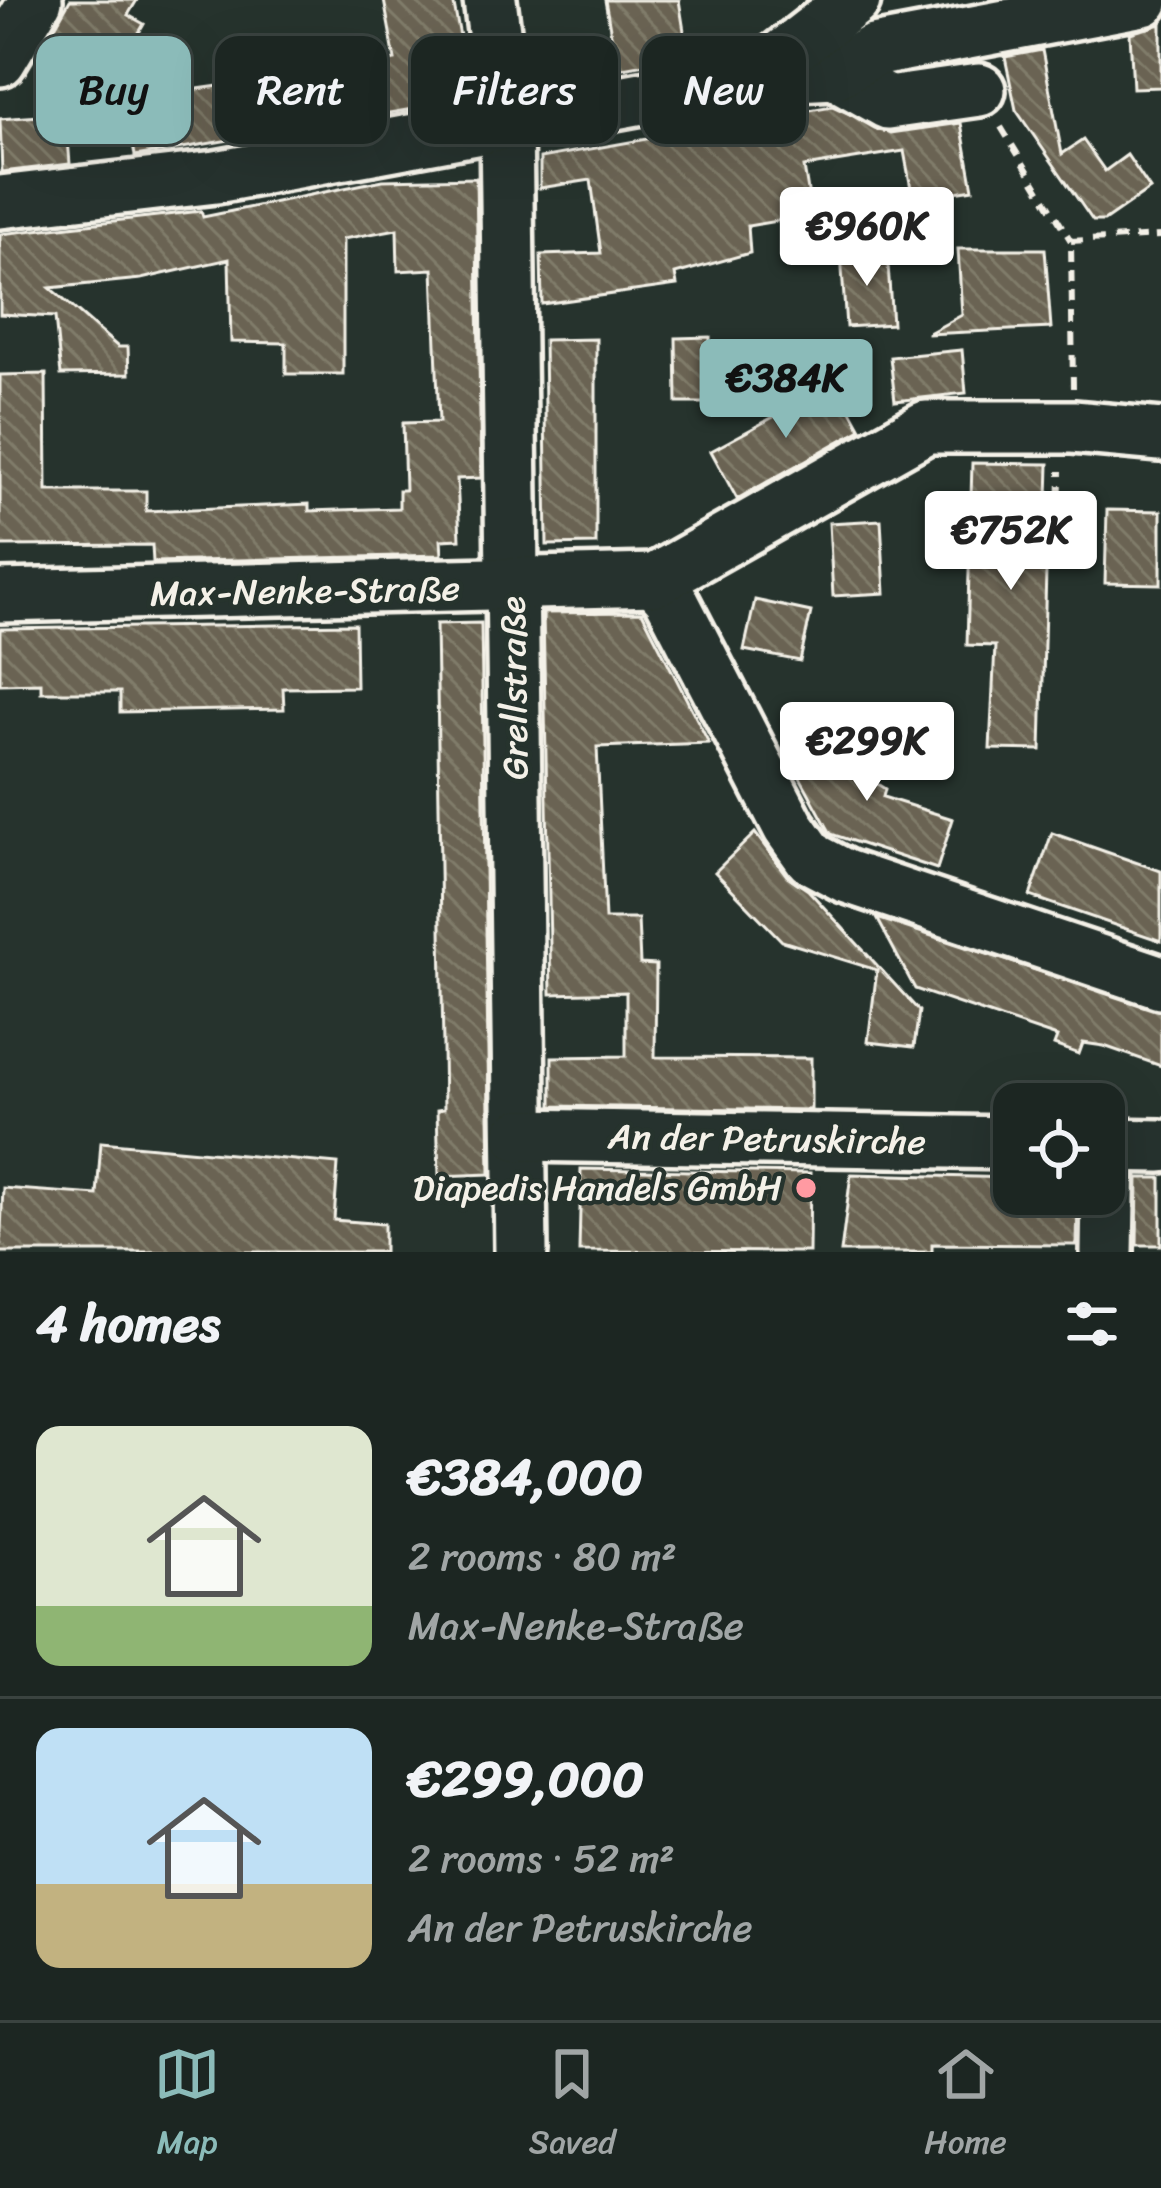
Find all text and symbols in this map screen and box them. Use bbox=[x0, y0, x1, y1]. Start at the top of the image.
chip: Buy bbox=[36, 36, 191, 144]
chip: Rent bbox=[215, 36, 387, 144]
chip: Filters bbox=[411, 36, 618, 144]
chip: New bbox=[642, 36, 806, 144]
pin: €960K bbox=[783, 187, 951, 289]
text: €960K bbox=[807, 191, 927, 260]
pin: €384K bbox=[702, 339, 870, 441]
text: €384K bbox=[727, 343, 845, 412]
pin: €752K bbox=[927, 491, 1095, 593]
text: €752K bbox=[952, 495, 1070, 564]
street label: Max-Nenke-Straße bbox=[149, 556, 461, 626]
street label: Grellstraße bbox=[480, 596, 548, 780]
pin: €299K bbox=[783, 702, 951, 804]
text: €299K bbox=[807, 706, 927, 775]
map controls bbox=[993, 1083, 1125, 1215]
button: locate bbox=[993, 1083, 1125, 1215]
street label: An der Petruskirche bbox=[606, 1104, 927, 1174]
place label: Diapedis Handels GmbH bbox=[413, 1156, 783, 1220]
marker: Diapedis Handels GmbH bbox=[793, 1175, 819, 1201]
text: 4 homes bbox=[36, 1279, 220, 1369]
icon: filters bbox=[1059, 1291, 1125, 1357]
text: €384,000 bbox=[408, 1432, 643, 1522]
icon: home bbox=[132, 1474, 276, 1618]
text: 2 rooms · 80 m² bbox=[408, 1522, 677, 1591]
text: Max-Nenke-Straße bbox=[408, 1591, 744, 1660]
text: €299,000 bbox=[408, 1734, 644, 1824]
icon: home bbox=[132, 1776, 276, 1920]
text: 2 rooms · 52 m² bbox=[408, 1824, 675, 1893]
text: An der Petruskirche bbox=[408, 1893, 753, 1962]
tab: Map bbox=[154, 2041, 220, 2171]
tab: Saved bbox=[529, 2041, 616, 2171]
tab: Home bbox=[924, 2041, 1007, 2171]

